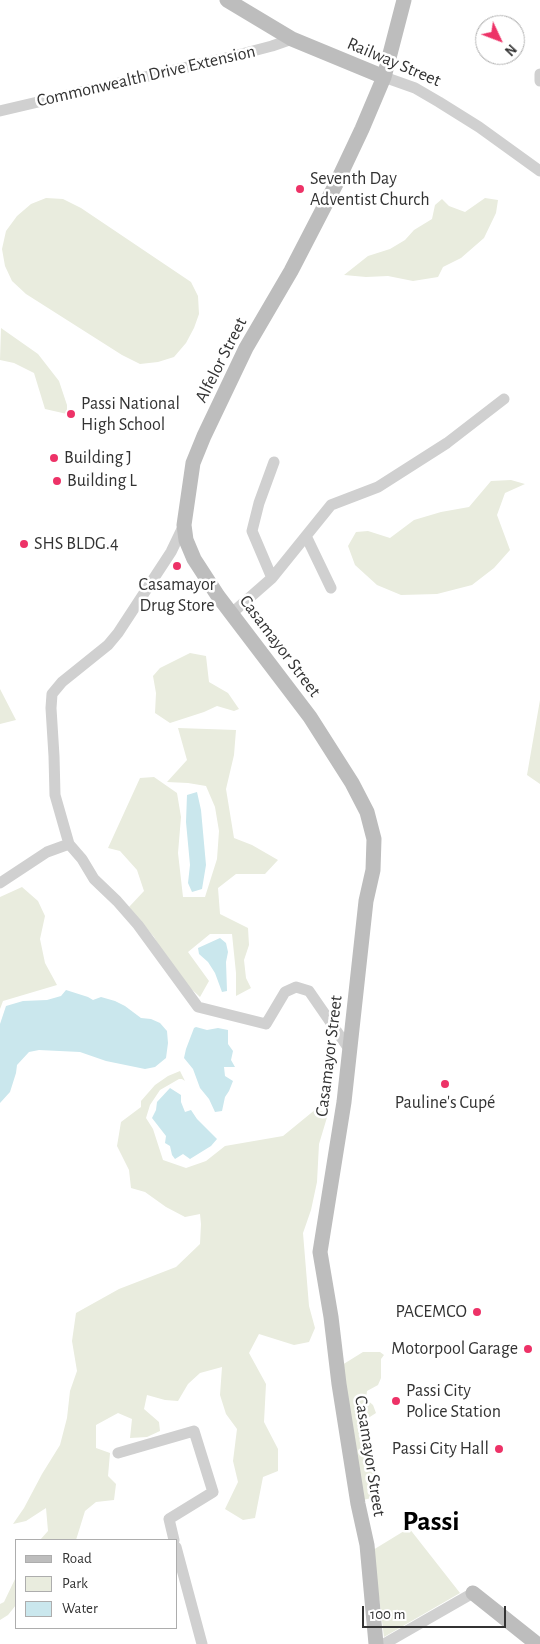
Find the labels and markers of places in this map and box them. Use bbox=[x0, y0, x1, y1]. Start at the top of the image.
place label: Seventh Day Adventist Church bbox=[310, 168, 430, 210]
marker: Seventh Day Adventist Church bbox=[294, 183, 306, 195]
place label: Passi National High School bbox=[81, 393, 180, 436]
marker: Passi National High School bbox=[65, 408, 77, 420]
place label: Building J bbox=[64, 447, 132, 469]
marker: Building J bbox=[48, 452, 60, 464]
place label: Building L bbox=[67, 470, 137, 492]
marker: Building L bbox=[51, 475, 63, 487]
place label: SHS BLDG.4 bbox=[34, 533, 119, 555]
marker: SHS BLDG.4 bbox=[18, 538, 30, 550]
marker: Casamayor Drug Store bbox=[171, 560, 183, 572]
place label: Casamayor Drug Store bbox=[139, 574, 215, 616]
marker: Pauline's Cupé bbox=[439, 1078, 451, 1090]
place label: Pauline's Cupé bbox=[395, 1092, 495, 1114]
place label: PACEMCO bbox=[395, 1301, 467, 1323]
marker: PACEMCO bbox=[471, 1306, 483, 1318]
place label: Motorpool Garage bbox=[391, 1338, 518, 1360]
marker: Motorpool Garage bbox=[522, 1343, 534, 1355]
place label: Passi City Police Station bbox=[406, 1380, 501, 1422]
marker: Passi City Police Station bbox=[390, 1395, 402, 1407]
place label: Passi City Hall bbox=[392, 1438, 489, 1460]
marker: Passi City Hall bbox=[493, 1443, 505, 1455]

